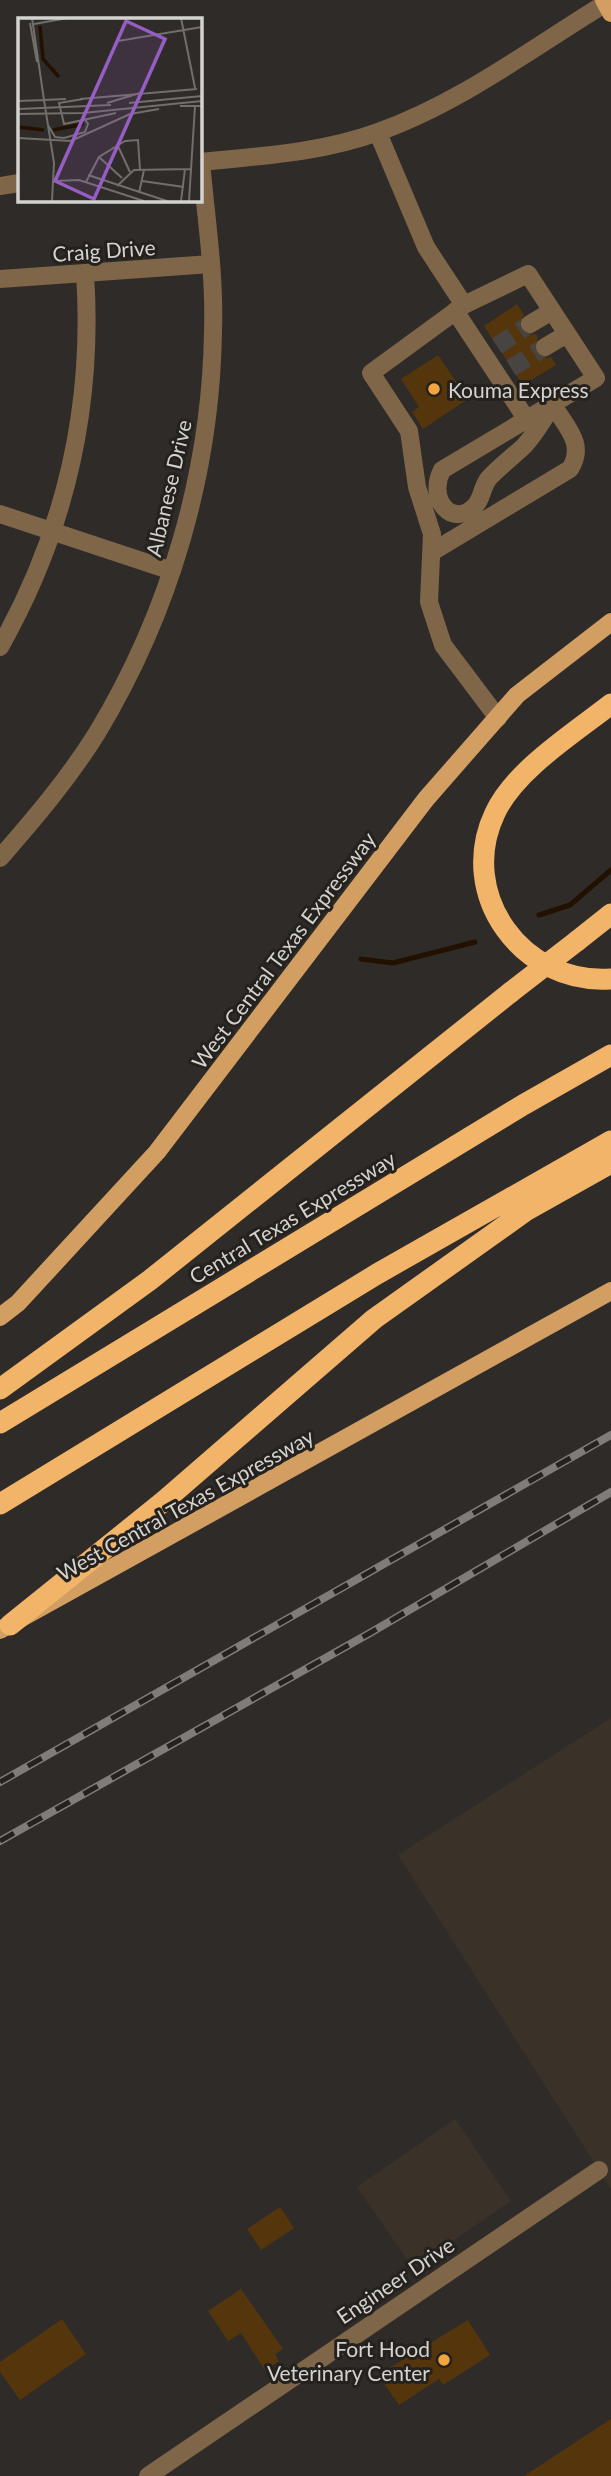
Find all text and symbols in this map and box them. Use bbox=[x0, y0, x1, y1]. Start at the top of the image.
inset map bbox=[18, 18, 201, 201]
street label: Craig Drive bbox=[52, 234, 156, 266]
place label: Kouma Express bbox=[448, 377, 589, 402]
marker: Kouma Express bbox=[426, 381, 442, 397]
street label: Albanese Drive bbox=[140, 417, 196, 559]
street label: West Central Texas Expressway bbox=[186, 827, 380, 1073]
street label: Central Texas Expressway bbox=[184, 1145, 400, 1288]
street label: West Central Texas Expressway bbox=[52, 1423, 318, 1585]
street label: Engineer Drive bbox=[332, 2232, 458, 2328]
place label: Fort Hood Veterinary Center bbox=[267, 2336, 430, 2385]
marker: Fort Hood Veterinary Center bbox=[436, 2352, 452, 2368]

